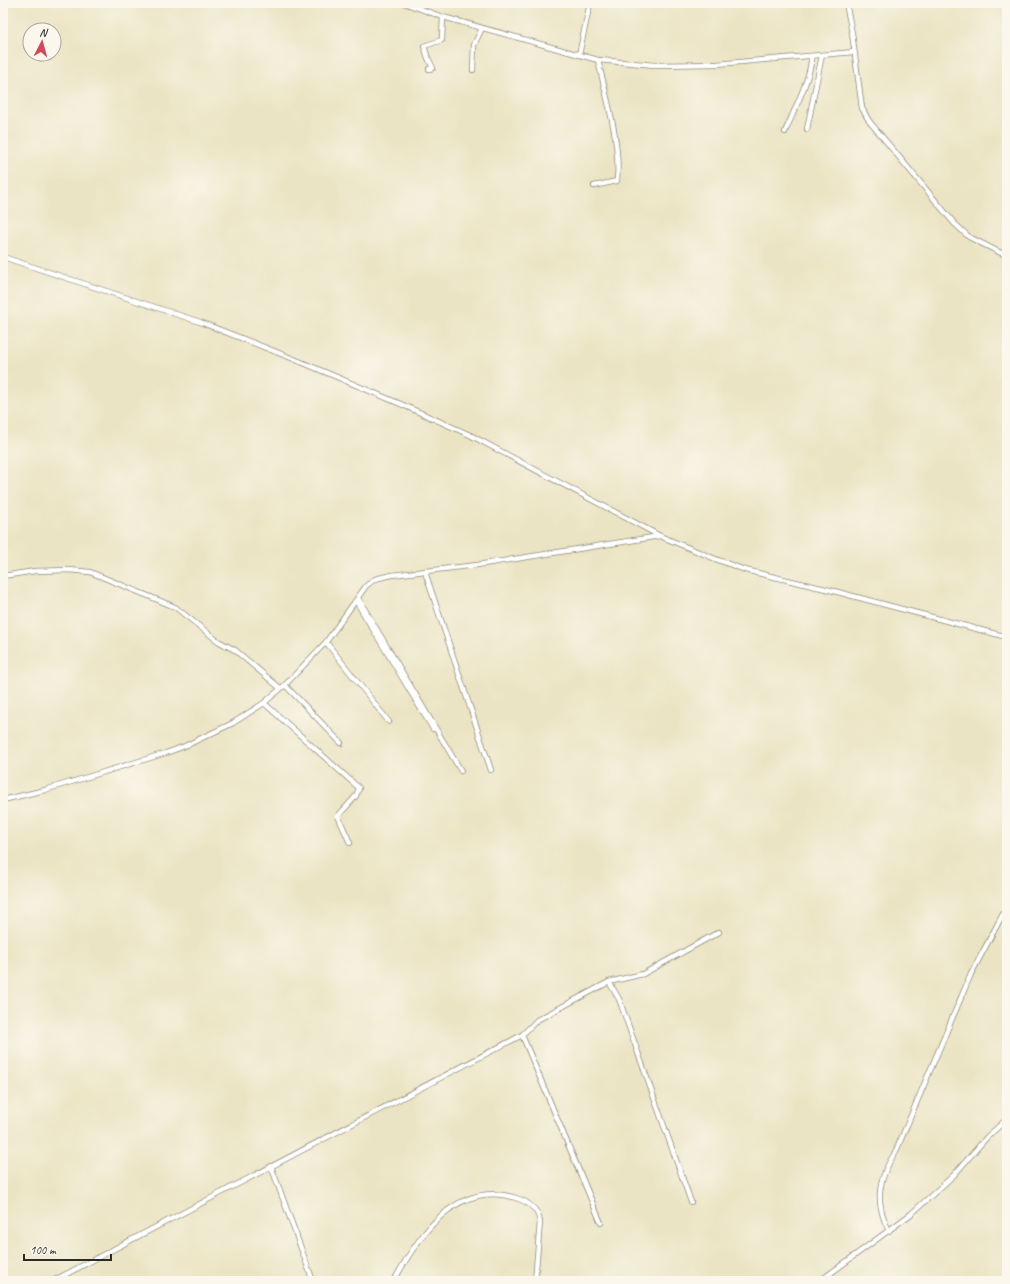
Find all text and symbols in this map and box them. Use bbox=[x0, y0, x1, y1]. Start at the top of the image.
north arrow bbox=[22, 22, 62, 62]
text: N bbox=[39, 25, 49, 40]
scale bar bbox=[24, 1236, 111, 1262]
text: 100 m bbox=[30, 1242, 57, 1258]

